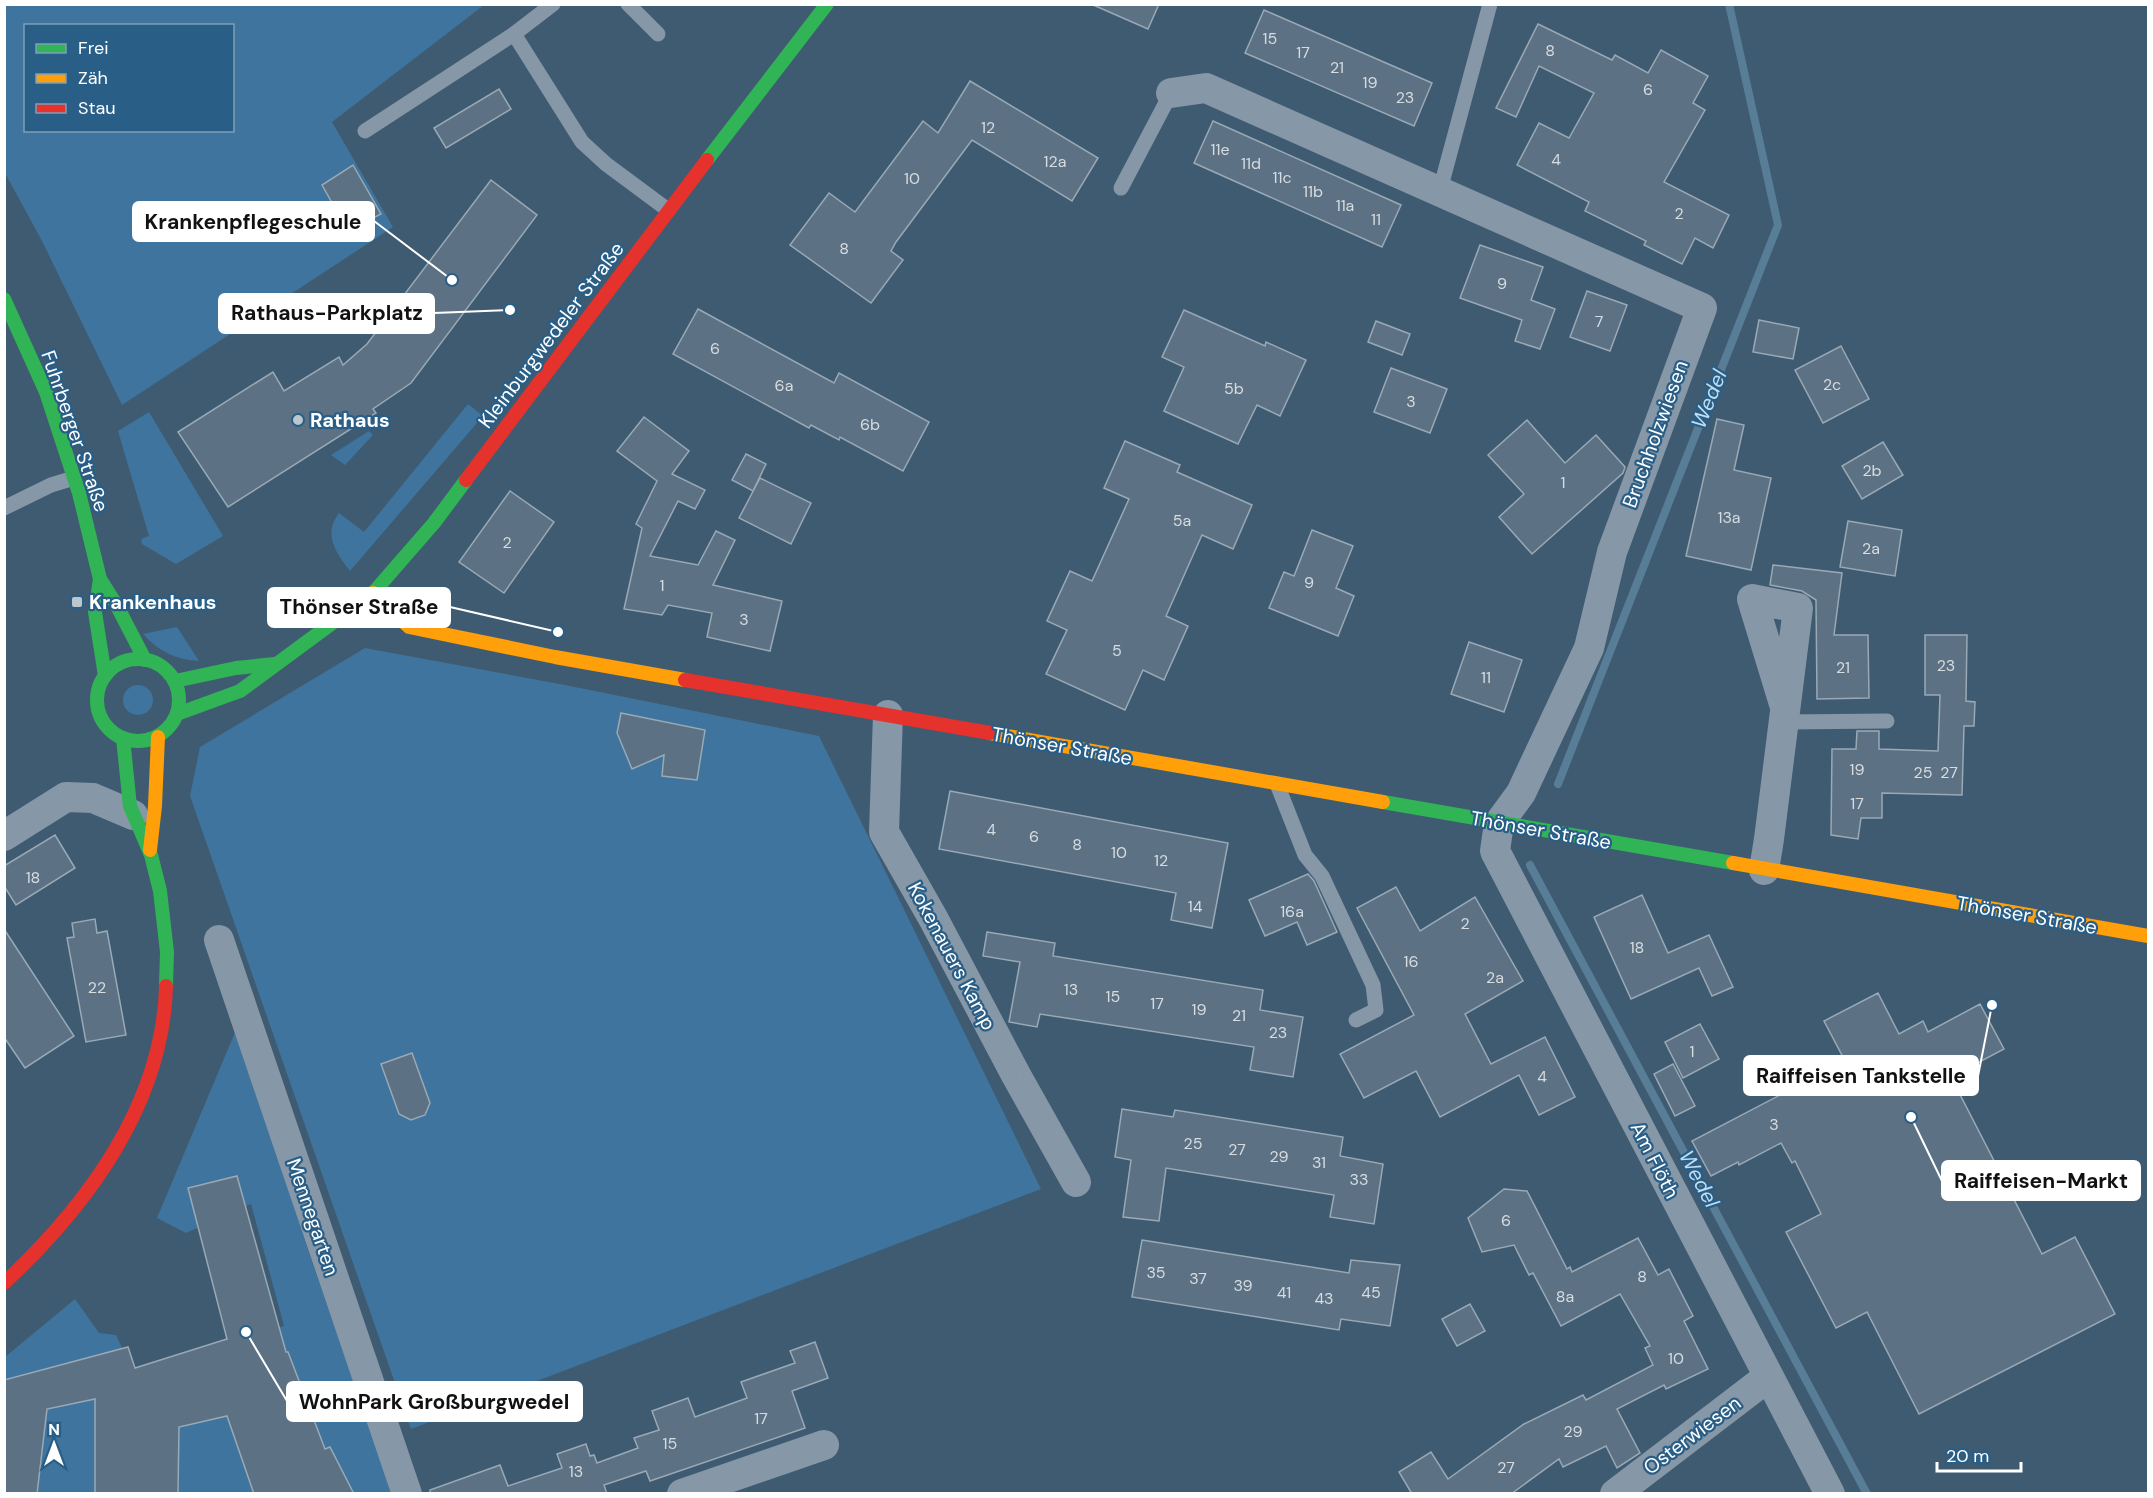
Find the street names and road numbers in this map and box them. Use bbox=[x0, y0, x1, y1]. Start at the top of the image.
street label: Kleinburgwedeler Straße bbox=[472, 237, 630, 433]
street label: Fuhrberger Straße bbox=[35, 347, 115, 515]
street label: Bruchholzwiesen bbox=[1616, 357, 1694, 511]
street label: Thönser Straße bbox=[990, 721, 1134, 771]
street label: Thönser Straße bbox=[1469, 805, 1613, 855]
street label: Kokenauers Kamp bbox=[902, 877, 1002, 1035]
street label: Thönser Straße bbox=[1955, 890, 2099, 940]
street label: Am Flöth bbox=[1625, 1117, 1685, 1203]
street label: Mennegarten bbox=[281, 1155, 345, 1279]
street label: Osterwiesen bbox=[1638, 1390, 1746, 1480]

